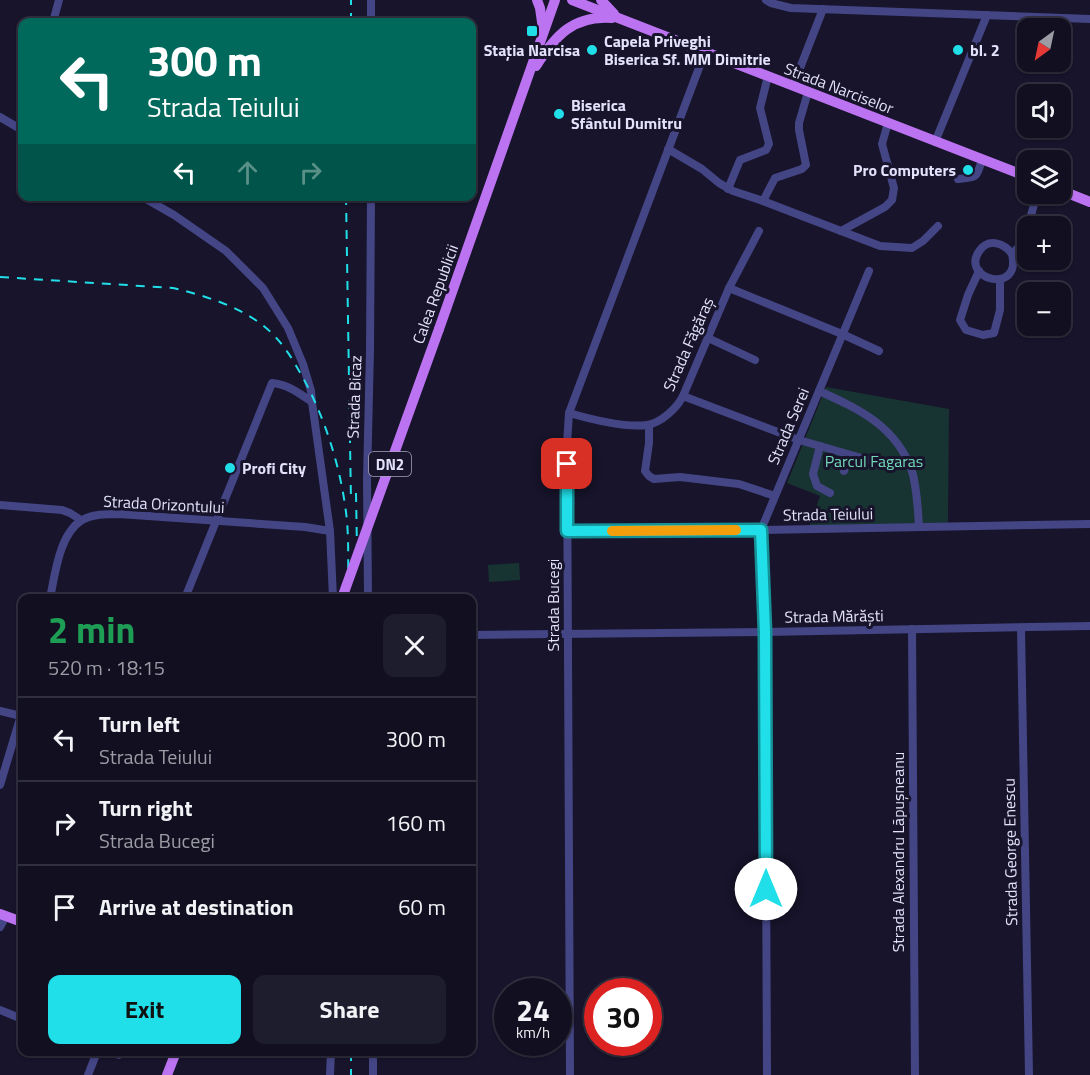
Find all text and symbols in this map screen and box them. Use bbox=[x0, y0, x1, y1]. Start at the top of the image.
north arrow bbox=[1017, 18, 1071, 72]
map controls bbox=[1017, 18, 1071, 336]
marker: Stația Narcisa bbox=[525, 24, 539, 38]
text: 300 m bbox=[147, 28, 262, 92]
place label: Capela Priveghi Biserica Sf. MM Dimitrie bbox=[604, 29, 771, 71]
place label: Stația Narcisa bbox=[484, 38, 580, 62]
place label: bl. 2 bbox=[970, 38, 1000, 62]
icon: left bbox=[48, 42, 126, 120]
marker: Capela Priveghi Biserica Sf. MM Dimitrie bbox=[585, 43, 599, 57]
marker: bl. 2 bbox=[951, 43, 965, 57]
street label: Strada Narciselor bbox=[781, 56, 898, 120]
button: sound bbox=[1017, 84, 1071, 138]
text: Strada Teiului bbox=[147, 86, 300, 127]
place label: Biserica Sfântul Dumitru bbox=[571, 93, 682, 135]
marker: Biserica Sfântul Dumitru bbox=[552, 107, 566, 121]
button: layers bbox=[1017, 150, 1071, 204]
icon: left bbox=[168, 156, 201, 189]
icon: ahead bbox=[231, 156, 264, 189]
icon: right bbox=[294, 156, 327, 189]
place label: Pro Computers bbox=[853, 158, 956, 182]
marker: Pro Computers bbox=[961, 163, 975, 177]
button: + bbox=[1017, 216, 1071, 270]
street label: Calea Republicii bbox=[406, 241, 464, 347]
button: − bbox=[1017, 282, 1071, 336]
street label: Strada Făgăraș bbox=[657, 293, 719, 395]
street label: Strada Bicaz bbox=[341, 355, 367, 439]
street label: Strada Serei bbox=[761, 384, 815, 468]
pin bbox=[541, 438, 592, 489]
icon: arrive bbox=[550, 447, 583, 480]
park label: Parcul Fagaras bbox=[825, 449, 923, 473]
road number: DN2 bbox=[369, 452, 411, 476]
place label: Profi City bbox=[242, 456, 306, 480]
marker: Profi City bbox=[223, 461, 237, 475]
street label: Strada Orizontului bbox=[103, 489, 225, 519]
street label: Strada Teiului bbox=[783, 501, 873, 527]
street label: Strada Bucegi bbox=[541, 559, 565, 651]
text: 2 min bbox=[48, 602, 135, 657]
street label: Strada Mărăști bbox=[784, 603, 884, 629]
button: close bbox=[383, 614, 446, 677]
text: 520 m · 18:15 bbox=[48, 652, 165, 683]
text: Turn left bbox=[99, 707, 180, 741]
text: 300 m bbox=[386, 722, 446, 756]
icon: left bbox=[48, 723, 81, 756]
text: Strada Teiului bbox=[99, 741, 212, 772]
street label: Strada Alexandru Lăpușneanu bbox=[886, 752, 910, 952]
street label: Strada George Enescu bbox=[997, 778, 1023, 926]
text: Turn right bbox=[99, 791, 193, 825]
text: 160 m bbox=[386, 806, 446, 840]
icon: right bbox=[48, 807, 81, 840]
text: Strada Bucegi bbox=[99, 825, 215, 856]
position arrow bbox=[734, 857, 798, 921]
text: Arrive at destination bbox=[99, 890, 294, 924]
text: 60 m bbox=[398, 890, 446, 924]
icon: arrive bbox=[48, 891, 81, 924]
button: Exit bbox=[48, 975, 241, 1044]
button: Share bbox=[253, 975, 446, 1044]
speed limit sign: 30 bbox=[584, 978, 662, 1056]
text: 24 bbox=[516, 987, 550, 1033]
text: km/h bbox=[516, 1021, 550, 1044]

